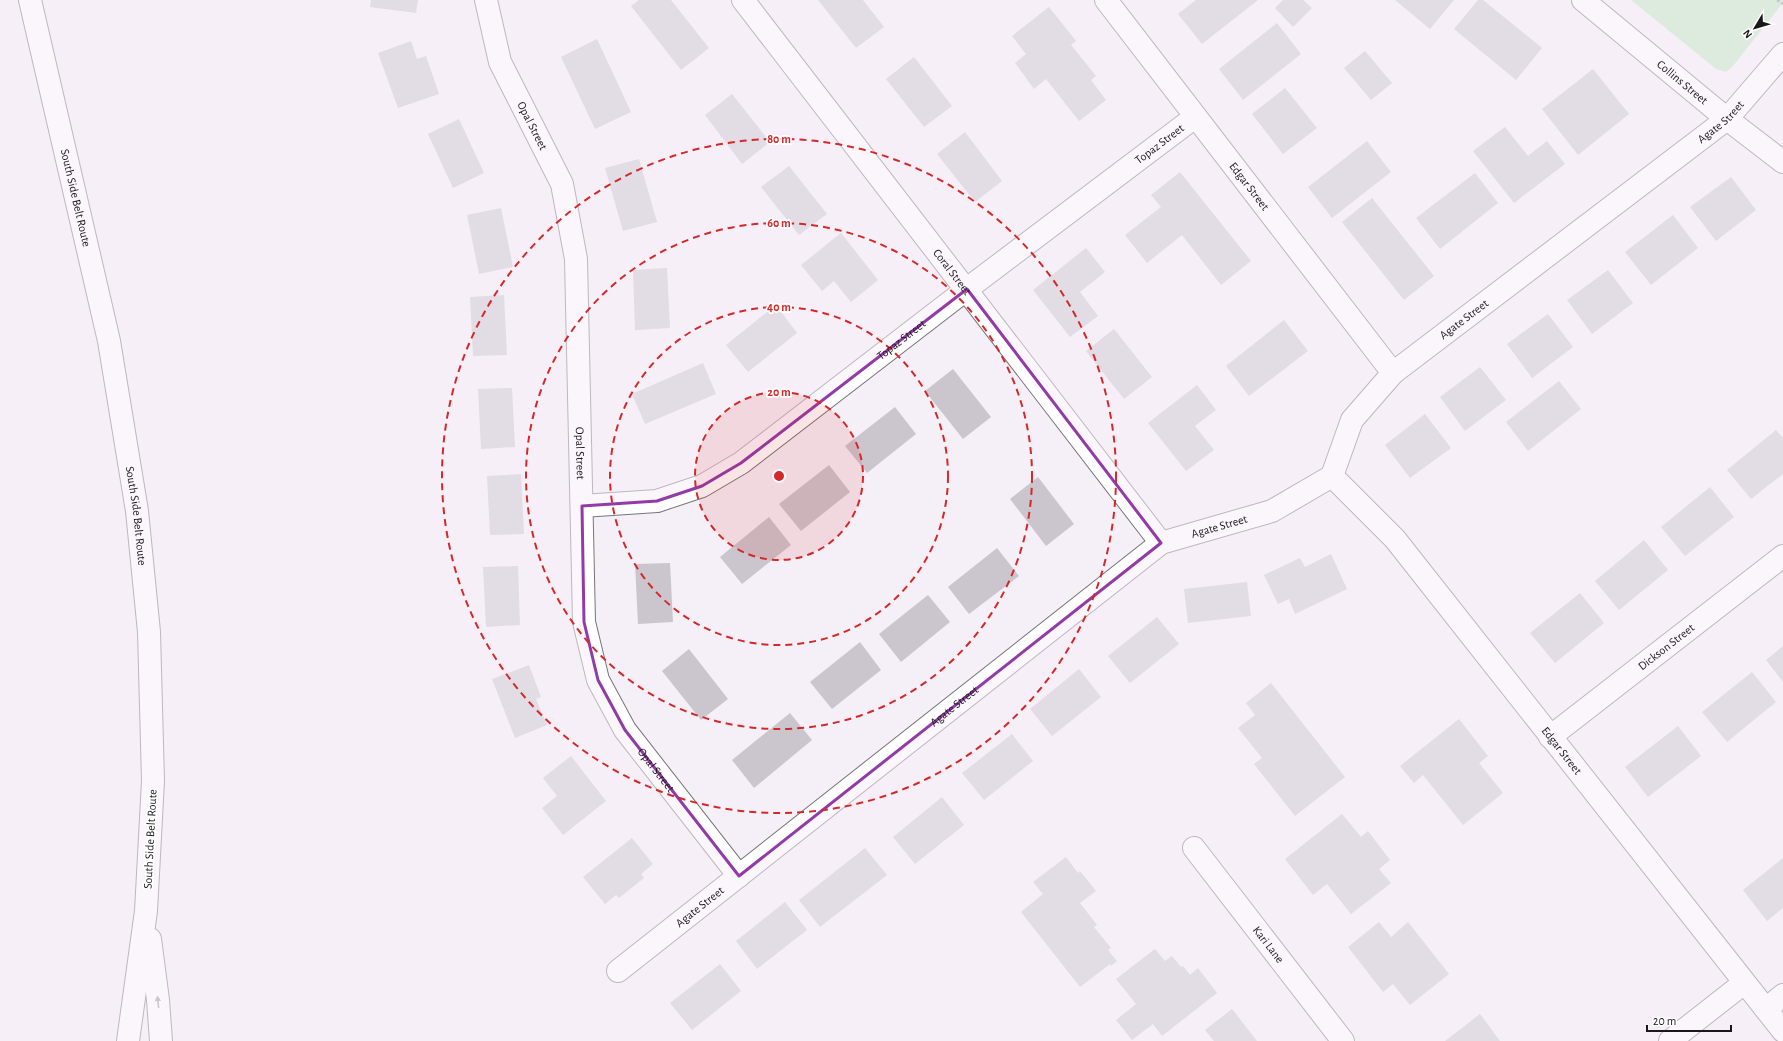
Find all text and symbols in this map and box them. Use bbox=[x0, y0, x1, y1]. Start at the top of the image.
north arrow bbox=[1735, 8, 1775, 48]
text: N bbox=[1741, 27, 1754, 40]
street label: Collins Street bbox=[1655, 58, 1710, 107]
street label: Agate Street bbox=[1695, 98, 1746, 145]
street label: Opal Street bbox=[515, 100, 550, 152]
street label: Topaz Street bbox=[1133, 122, 1186, 166]
text: 80 m bbox=[767, 133, 791, 145]
street label: South Side Belt Route bbox=[59, 148, 93, 248]
street label: Edgar Street bbox=[1227, 160, 1272, 213]
text: 60 m bbox=[767, 217, 791, 229]
street label: Coral Street bbox=[931, 247, 974, 297]
street label: Agate Street bbox=[1437, 297, 1491, 341]
text: 40 m bbox=[767, 301, 791, 313]
street label: Topaz Street bbox=[875, 317, 928, 362]
text: 20 m bbox=[767, 386, 791, 398]
street label: Opal Street bbox=[574, 427, 587, 480]
street label: South Side Belt Route bbox=[124, 465, 148, 566]
centre of rings bbox=[772, 469, 786, 483]
street label: Agate Street bbox=[1190, 512, 1249, 540]
street label: Dickson Street bbox=[1636, 621, 1697, 672]
street label: Agate Street bbox=[928, 683, 981, 729]
street label: Edgar Street bbox=[1539, 724, 1584, 777]
street label: Opal Street bbox=[635, 746, 677, 795]
street label: South Side Belt Route bbox=[141, 789, 159, 889]
street label: Agate Street bbox=[673, 884, 726, 929]
street label: Kari Lane bbox=[1251, 924, 1286, 965]
one-way arrow bbox=[155, 996, 161, 1008]
scale bar bbox=[1647, 1007, 1731, 1033]
text: 20 m bbox=[1653, 1015, 1676, 1027]

